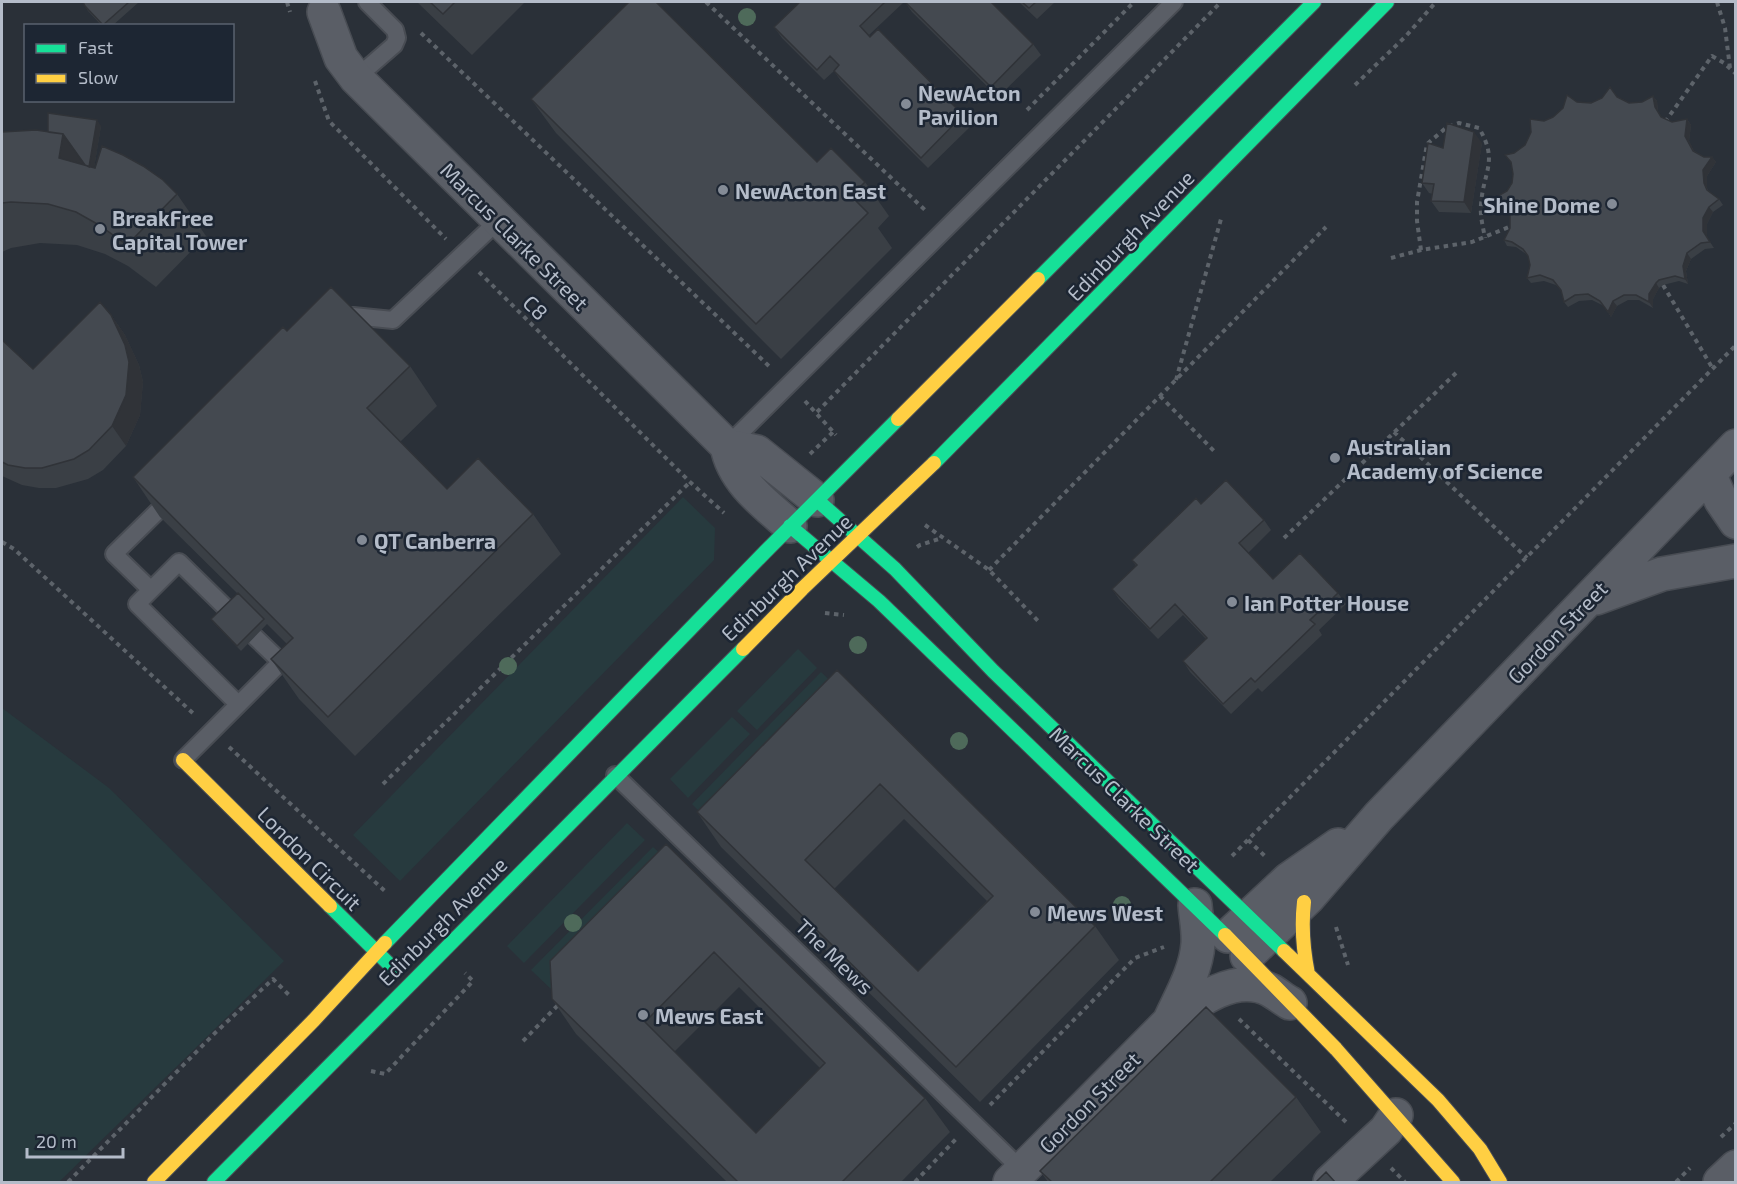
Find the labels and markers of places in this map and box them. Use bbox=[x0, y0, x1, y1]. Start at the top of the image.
place label: NewActon Pavilion bbox=[918, 80, 1021, 129]
marker: NewActon Pavilion bbox=[899, 97, 913, 111]
place label: NewActon East bbox=[735, 178, 886, 203]
marker: NewActon East bbox=[716, 183, 730, 197]
place label: Shine Dome bbox=[1483, 192, 1600, 217]
marker: Shine Dome bbox=[1605, 197, 1619, 211]
place label: BreakFree Capital Tower bbox=[112, 205, 247, 254]
marker: BreakFree Capital Tower bbox=[93, 222, 107, 236]
place label: Australian Academy of Science bbox=[1347, 434, 1543, 484]
marker: Australian Academy of Science bbox=[1328, 451, 1342, 465]
place label: QT Canberra bbox=[374, 528, 496, 554]
marker: QT Canberra bbox=[355, 533, 369, 547]
place label: Ian Potter House bbox=[1244, 590, 1409, 615]
marker: Ian Potter House bbox=[1225, 595, 1239, 609]
place label: Mews West bbox=[1047, 900, 1164, 925]
marker: Mews West bbox=[1028, 905, 1042, 919]
place label: Mews East bbox=[655, 1003, 764, 1028]
marker: Mews East bbox=[636, 1008, 650, 1022]

